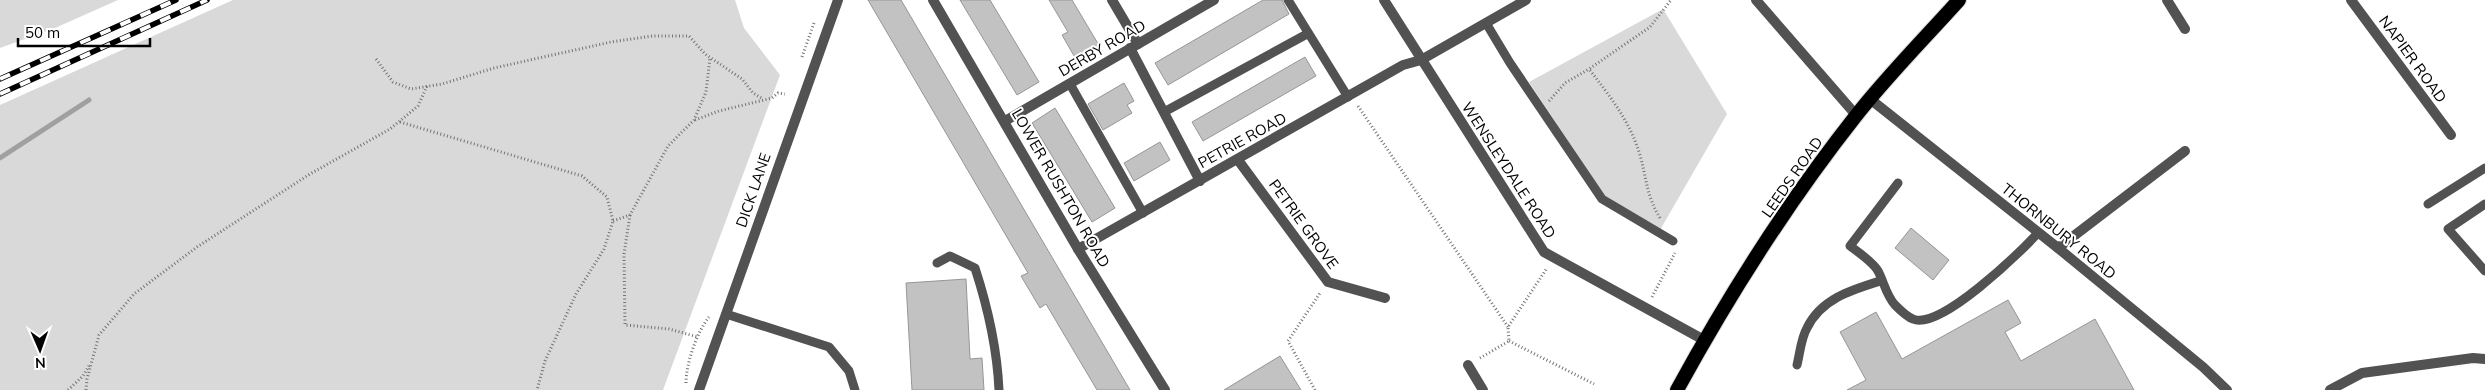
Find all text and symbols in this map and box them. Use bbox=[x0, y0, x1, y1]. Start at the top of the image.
street label: NAPIER ROAD bbox=[2375, 12, 2451, 106]
scale bar bbox=[18, 15, 150, 47]
street label: DERBY ROAD bbox=[1055, 15, 1149, 81]
text: 50 m bbox=[25, 23, 60, 42]
street label: WENSLEYDALE ROAD bbox=[1458, 98, 1560, 242]
street label: LOWER RUSHTON ROAD bbox=[1008, 105, 1114, 271]
street label: PETRIE ROAD bbox=[1194, 108, 1290, 172]
street label: LEEDS ROAD bbox=[1757, 133, 1827, 221]
street label: DICK LANE bbox=[731, 150, 775, 230]
street label: PETRIE GROVE bbox=[1265, 175, 1343, 273]
street label: THORNBURY ROAD bbox=[1998, 179, 2120, 283]
north arrow bbox=[15, 325, 65, 375]
text: N bbox=[35, 354, 46, 372]

